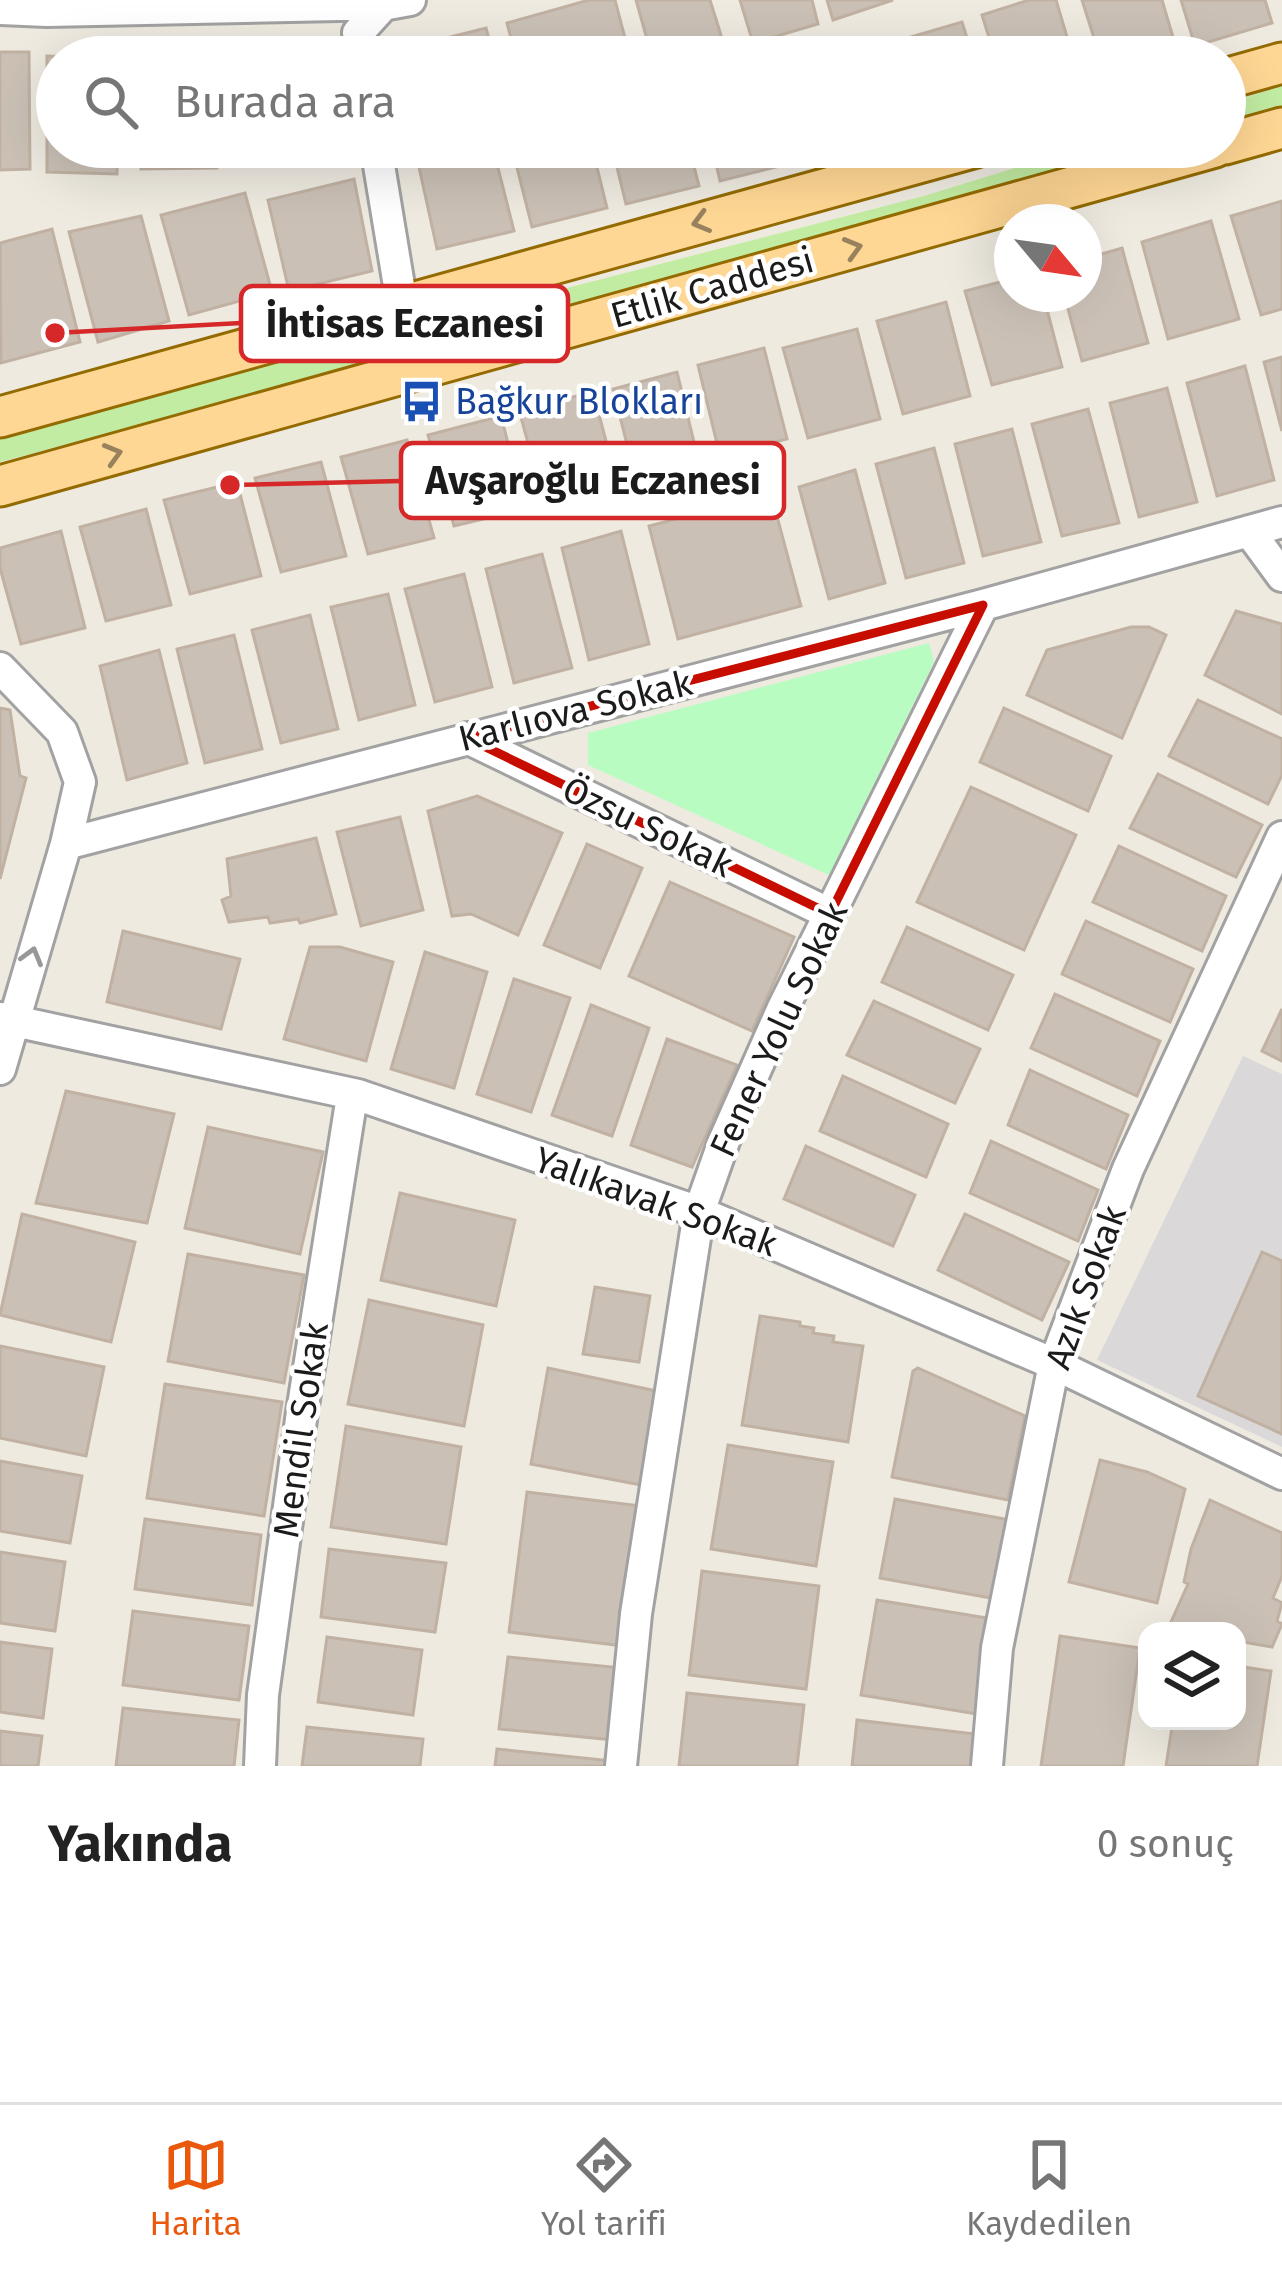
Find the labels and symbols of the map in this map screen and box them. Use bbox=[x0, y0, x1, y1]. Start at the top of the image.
north arrow bbox=[994, 204, 1102, 312]
one-way arrow bbox=[691, 208, 711, 233]
one-way arrow bbox=[841, 237, 862, 262]
street label: Etlik Caddesi bbox=[606, 238, 819, 338]
callout: İhtisas Eczanesi bbox=[241, 286, 568, 361]
text: İhtisas Eczanesi bbox=[266, 299, 544, 347]
bus stop icon: Bağkur Blokları bbox=[398, 378, 444, 424]
place label: Bağkur Blokları bbox=[455, 380, 703, 424]
callout: Avşaroğlu Eczanesi bbox=[401, 443, 784, 518]
one-way arrow bbox=[102, 444, 122, 469]
text: Avşaroğlu Eczanesi bbox=[424, 458, 761, 505]
street label: Karlıova Sokak bbox=[454, 661, 697, 761]
street label: Özsu Sokak bbox=[555, 767, 740, 887]
street label: Fener Yolu Sokak bbox=[701, 894, 858, 1164]
one-way arrow bbox=[18, 946, 43, 967]
street label: Yalıkavak Sokak bbox=[528, 1138, 784, 1266]
street label: Azık Sokak bbox=[1036, 1199, 1136, 1375]
street label: Mendil Sokak bbox=[264, 1319, 338, 1541]

